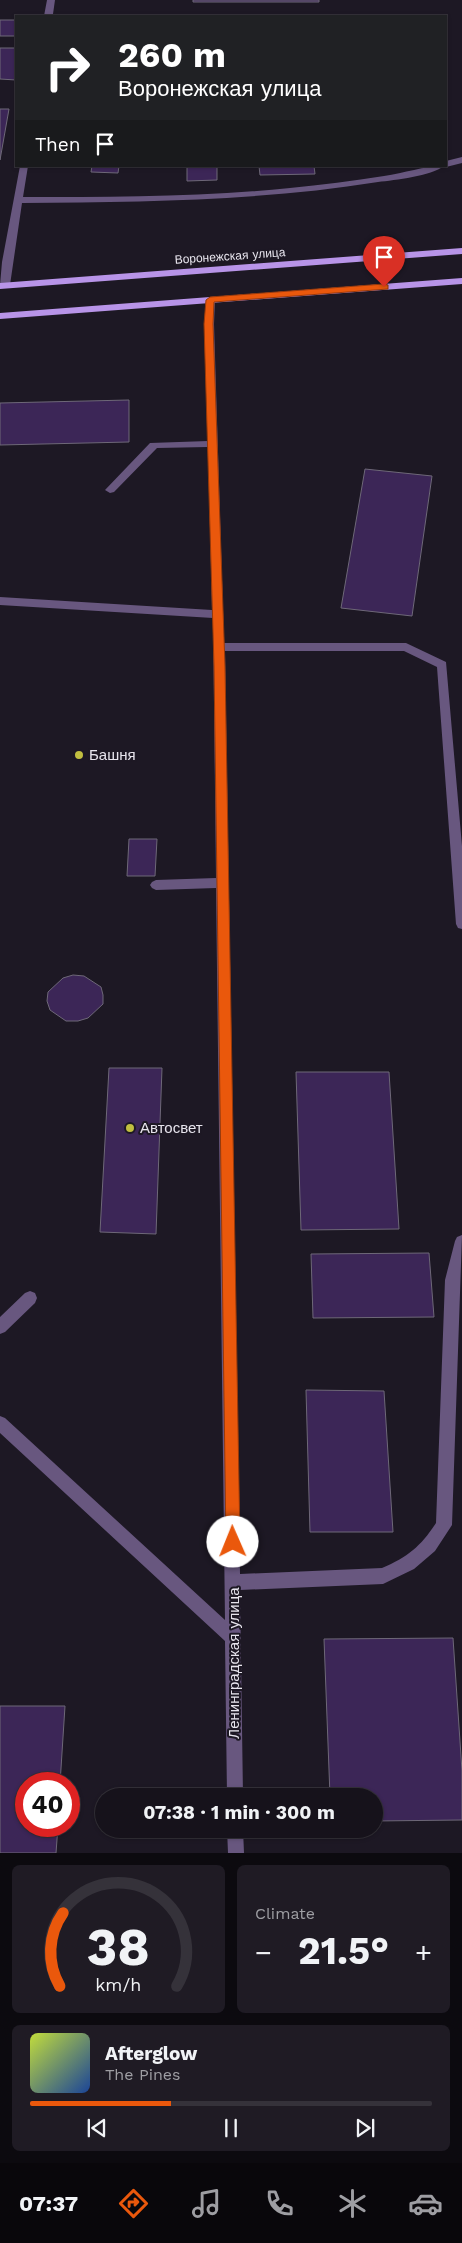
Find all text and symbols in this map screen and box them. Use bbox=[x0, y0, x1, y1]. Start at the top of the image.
text: 260 m bbox=[118, 34, 226, 76]
icon: right bbox=[35, 35, 100, 100]
text: Воронежская улица bbox=[118, 76, 321, 101]
icon: arrive bbox=[91, 130, 119, 158]
text: Then bbox=[35, 133, 81, 156]
pin bbox=[363, 236, 405, 287]
icon: arrive bbox=[370, 243, 398, 271]
street label: Воронежская улица bbox=[174, 245, 286, 267]
place label: Башня bbox=[89, 746, 136, 764]
marker: Башня bbox=[73, 749, 85, 761]
place label: Автосвет bbox=[140, 1119, 203, 1137]
marker: Автосвет bbox=[124, 1122, 136, 1134]
position arrow bbox=[206, 1515, 258, 1567]
street label: Ленинградская улица bbox=[225, 1587, 243, 1739]
speed limit sign: 40 bbox=[15, 1772, 80, 1837]
text: 07:38 · 1 min · 300 m bbox=[143, 1801, 335, 1824]
text: Climate bbox=[255, 1904, 315, 1923]
text: 38 bbox=[87, 1917, 150, 1978]
text: 21.5° bbox=[298, 1929, 389, 1973]
text: − bbox=[255, 1936, 272, 1969]
text: + bbox=[415, 1936, 432, 1969]
text: km/h bbox=[95, 1974, 142, 1995]
text: Afterglow bbox=[105, 2042, 197, 2065]
text: The Pines bbox=[105, 2065, 181, 2084]
icon: previous bbox=[83, 2114, 111, 2142]
icon: pause bbox=[217, 2114, 245, 2142]
icon: next bbox=[351, 2114, 379, 2142]
icon: directions bbox=[116, 2186, 151, 2221]
icon: music bbox=[189, 2186, 224, 2221]
icon: phone bbox=[262, 2186, 297, 2221]
icon: climate bbox=[335, 2186, 370, 2221]
icon: car bbox=[408, 2186, 443, 2221]
text: 07:37 bbox=[19, 2191, 78, 2216]

